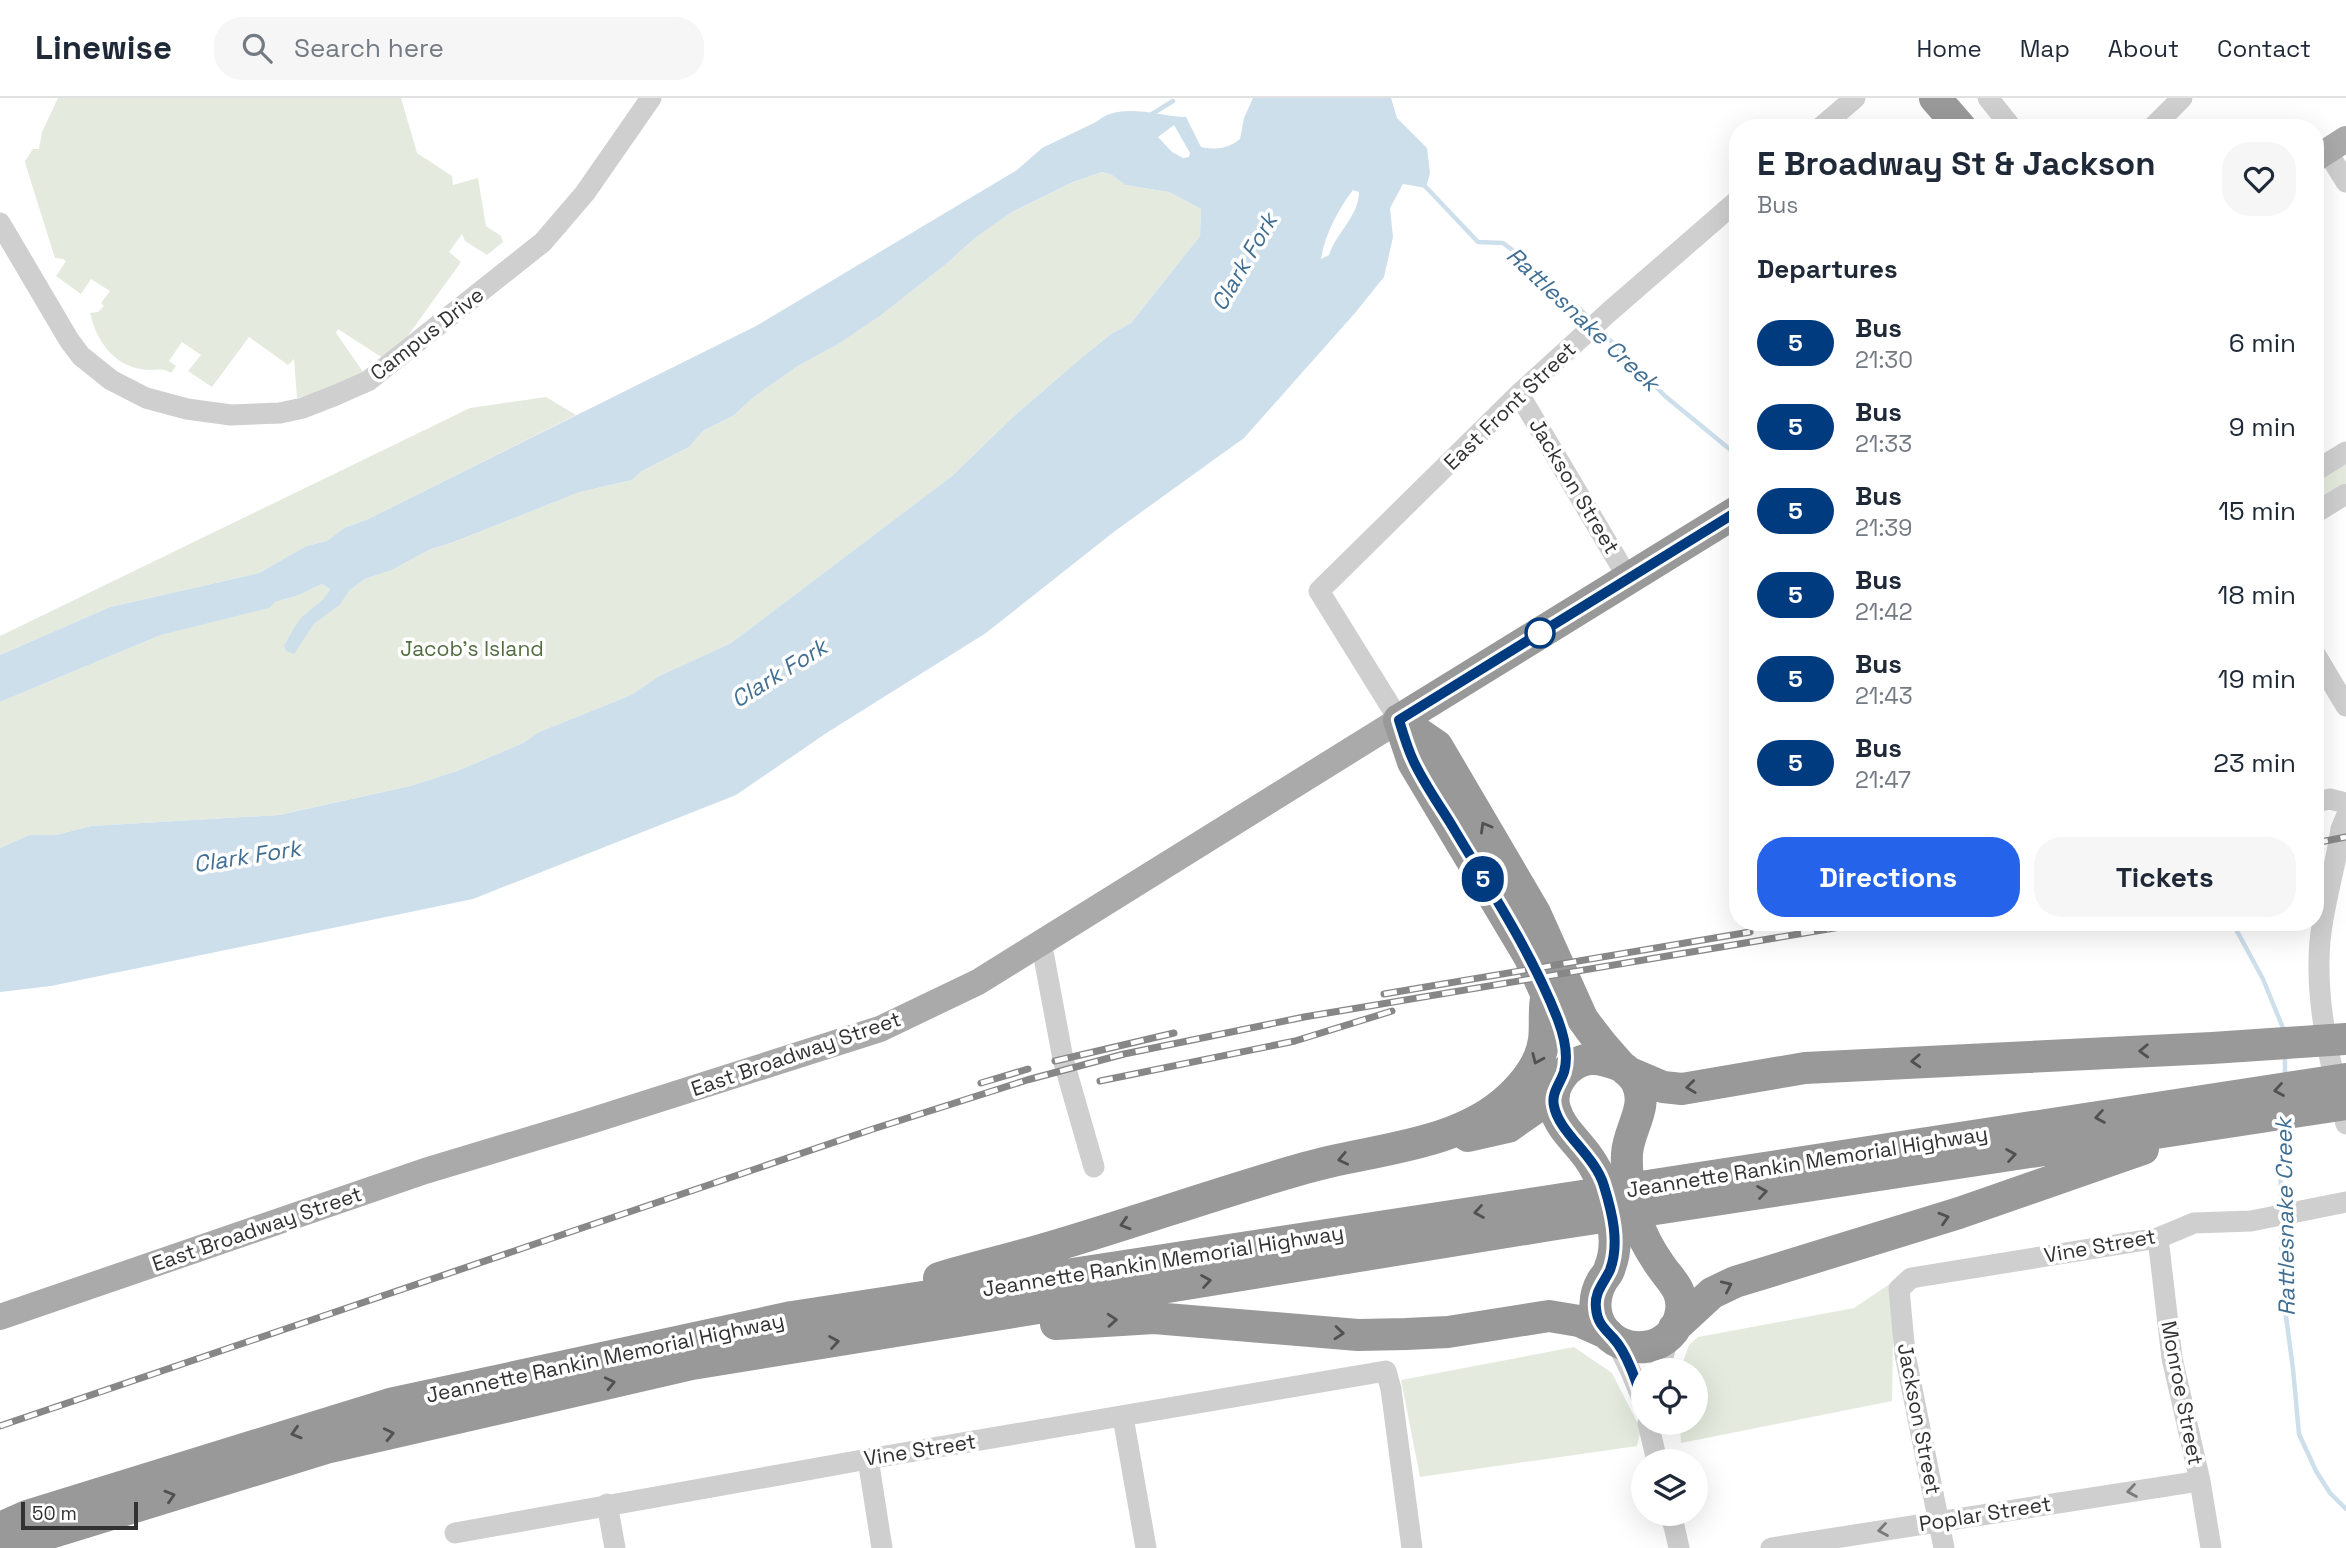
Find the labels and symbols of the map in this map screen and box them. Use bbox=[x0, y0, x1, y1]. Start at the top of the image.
water label: Clark Fork bbox=[1204, 205, 1285, 316]
water label: Rattlesnake Creek bbox=[1500, 240, 1668, 399]
street label: Campus Drive bbox=[364, 281, 489, 386]
street label: East Front Street bbox=[1438, 336, 1581, 476]
street label: Jackson Street bbox=[1523, 413, 1626, 559]
unlabelled marker bbox=[1525, 618, 1555, 648]
water label: Clark Fork bbox=[725, 630, 835, 714]
park label: Jacob's Island bbox=[400, 635, 544, 662]
one-way arrow bbox=[1480, 822, 1493, 835]
water label: Clark Fork bbox=[191, 832, 305, 879]
line badge: 5 bbox=[1460, 856, 1506, 902]
street label: East Broadway Street bbox=[687, 1005, 904, 1102]
one-way arrow bbox=[2138, 1044, 2149, 1059]
one-way arrow bbox=[1531, 1052, 1545, 1064]
one-way arrow bbox=[1910, 1054, 1921, 1069]
one-way arrow bbox=[1685, 1079, 1696, 1094]
one-way arrow bbox=[2273, 1082, 2284, 1097]
one-way arrow bbox=[2094, 1110, 2106, 1125]
water label: Rattlesnake Creek bbox=[2268, 1115, 2302, 1316]
street label: Jeannette Rankin Memorial Highway bbox=[1624, 1120, 1990, 1203]
one-way arrow bbox=[2006, 1147, 2017, 1162]
one-way arrow bbox=[1337, 1151, 1349, 1166]
street label: East Broadway Street bbox=[148, 1180, 365, 1277]
one-way arrow bbox=[1756, 1185, 1768, 1200]
one-way arrow bbox=[1473, 1204, 1485, 1219]
one-way arrow bbox=[1937, 1212, 1950, 1226]
one-way arrow bbox=[1119, 1216, 1132, 1230]
street label: Jeannette Rankin Memorial Highway bbox=[980, 1219, 1346, 1302]
street label: Vine Street bbox=[2042, 1222, 2158, 1269]
one-way arrow bbox=[1200, 1274, 1212, 1289]
one-way arrow bbox=[1720, 1280, 1732, 1294]
street label: Jeannette Rankin Memorial Highway bbox=[423, 1306, 786, 1409]
one-way arrow bbox=[1107, 1313, 1118, 1328]
street label: Monroe Street bbox=[2155, 1318, 2210, 1467]
one-way arrow bbox=[1334, 1325, 1345, 1340]
one-way arrow bbox=[828, 1335, 840, 1350]
street label: Jackson Street bbox=[1892, 1341, 1947, 1497]
one-way arrow bbox=[604, 1376, 616, 1391]
one-way arrow bbox=[291, 1424, 303, 1439]
one-way arrow bbox=[383, 1427, 395, 1442]
street label: Vine Street bbox=[862, 1427, 978, 1472]
one-way arrow bbox=[2126, 1483, 2138, 1498]
one-way arrow bbox=[163, 1490, 176, 1504]
street label: Poplar Street bbox=[1917, 1490, 2053, 1537]
scale bar bbox=[21, 1499, 138, 1531]
one-way arrow bbox=[1877, 1522, 1889, 1537]

